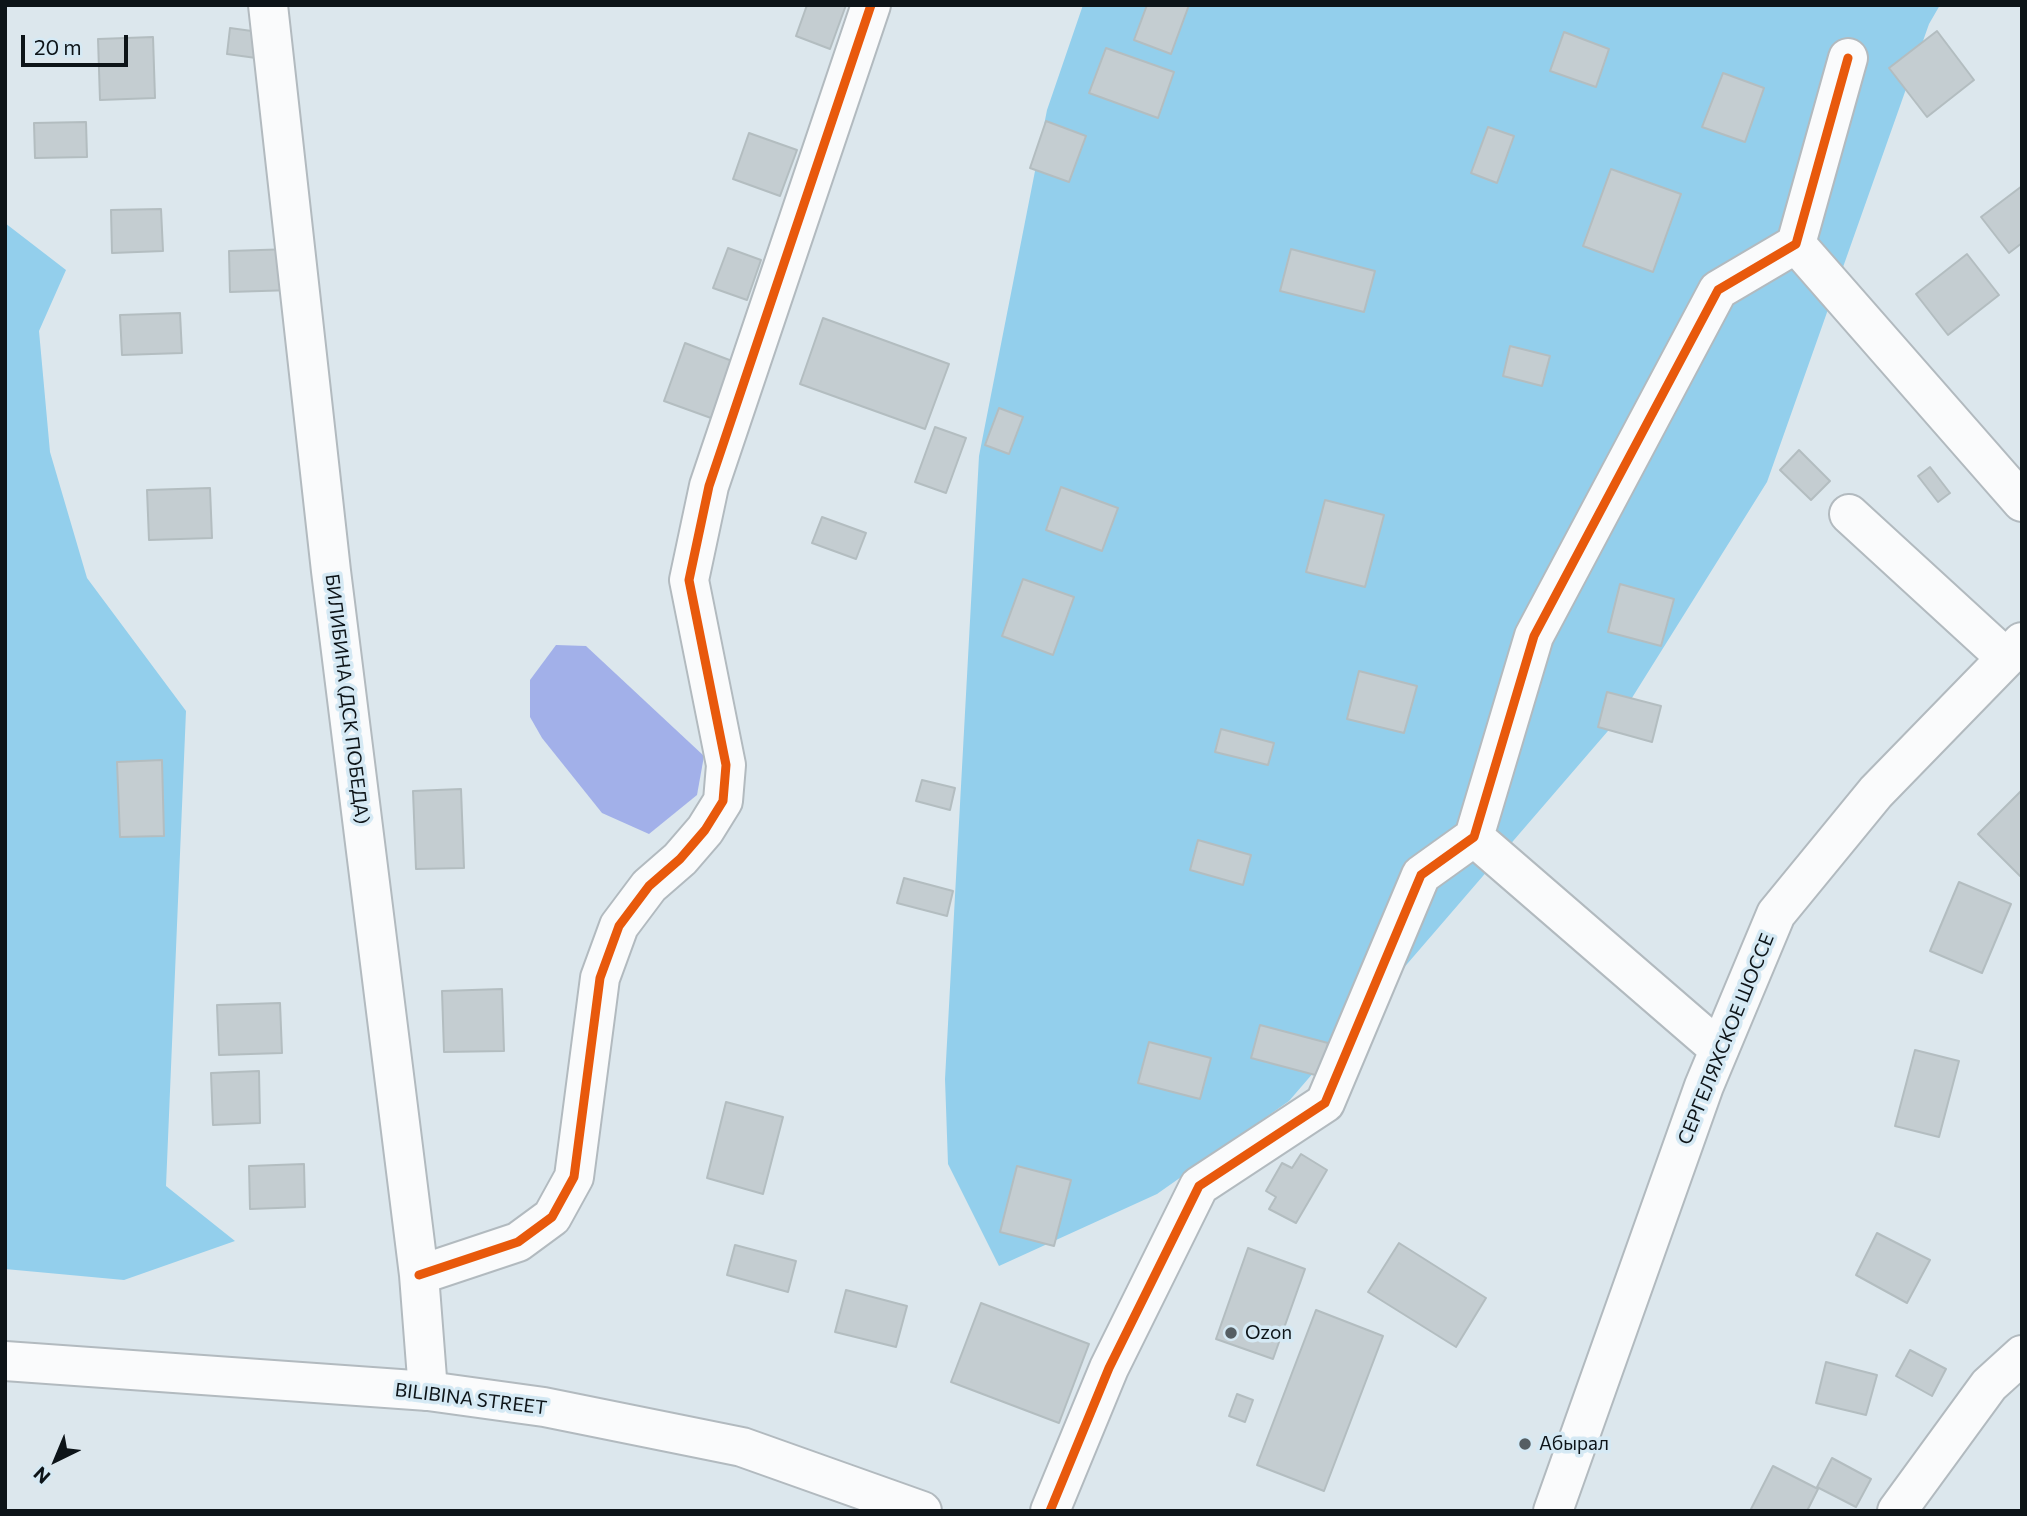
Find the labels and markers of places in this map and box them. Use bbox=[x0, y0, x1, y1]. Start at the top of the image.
place label: Ozon bbox=[1245, 1322, 1292, 1344]
marker: Ozon bbox=[1223, 1325, 1239, 1341]
place label: Абырал bbox=[1539, 1433, 1609, 1455]
marker: Абырал bbox=[1517, 1436, 1533, 1452]

